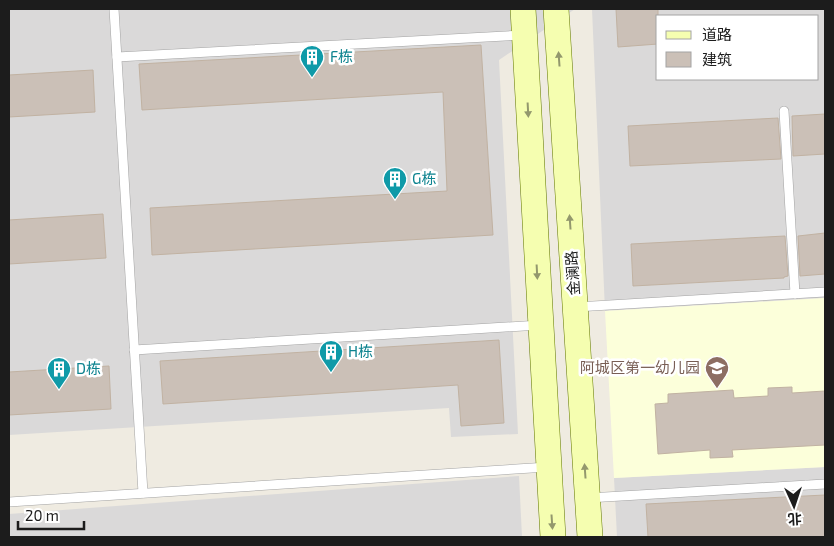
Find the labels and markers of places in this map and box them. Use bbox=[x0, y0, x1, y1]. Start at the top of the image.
building icon: F栋 bbox=[299, 44, 325, 78]
place label: F栋 bbox=[330, 47, 353, 65]
building icon: G栋 bbox=[382, 166, 408, 200]
place label: G栋 bbox=[412, 169, 436, 187]
building icon: H栋 bbox=[318, 339, 344, 373]
place label: H栋 bbox=[348, 342, 373, 360]
school or university icon: 阿城区第一幼儿园 bbox=[704, 355, 730, 389]
building icon: D栋 bbox=[46, 356, 72, 390]
place label: 阿城区第一幼儿园 bbox=[580, 358, 700, 376]
place label: D栋 bbox=[76, 359, 101, 377]

